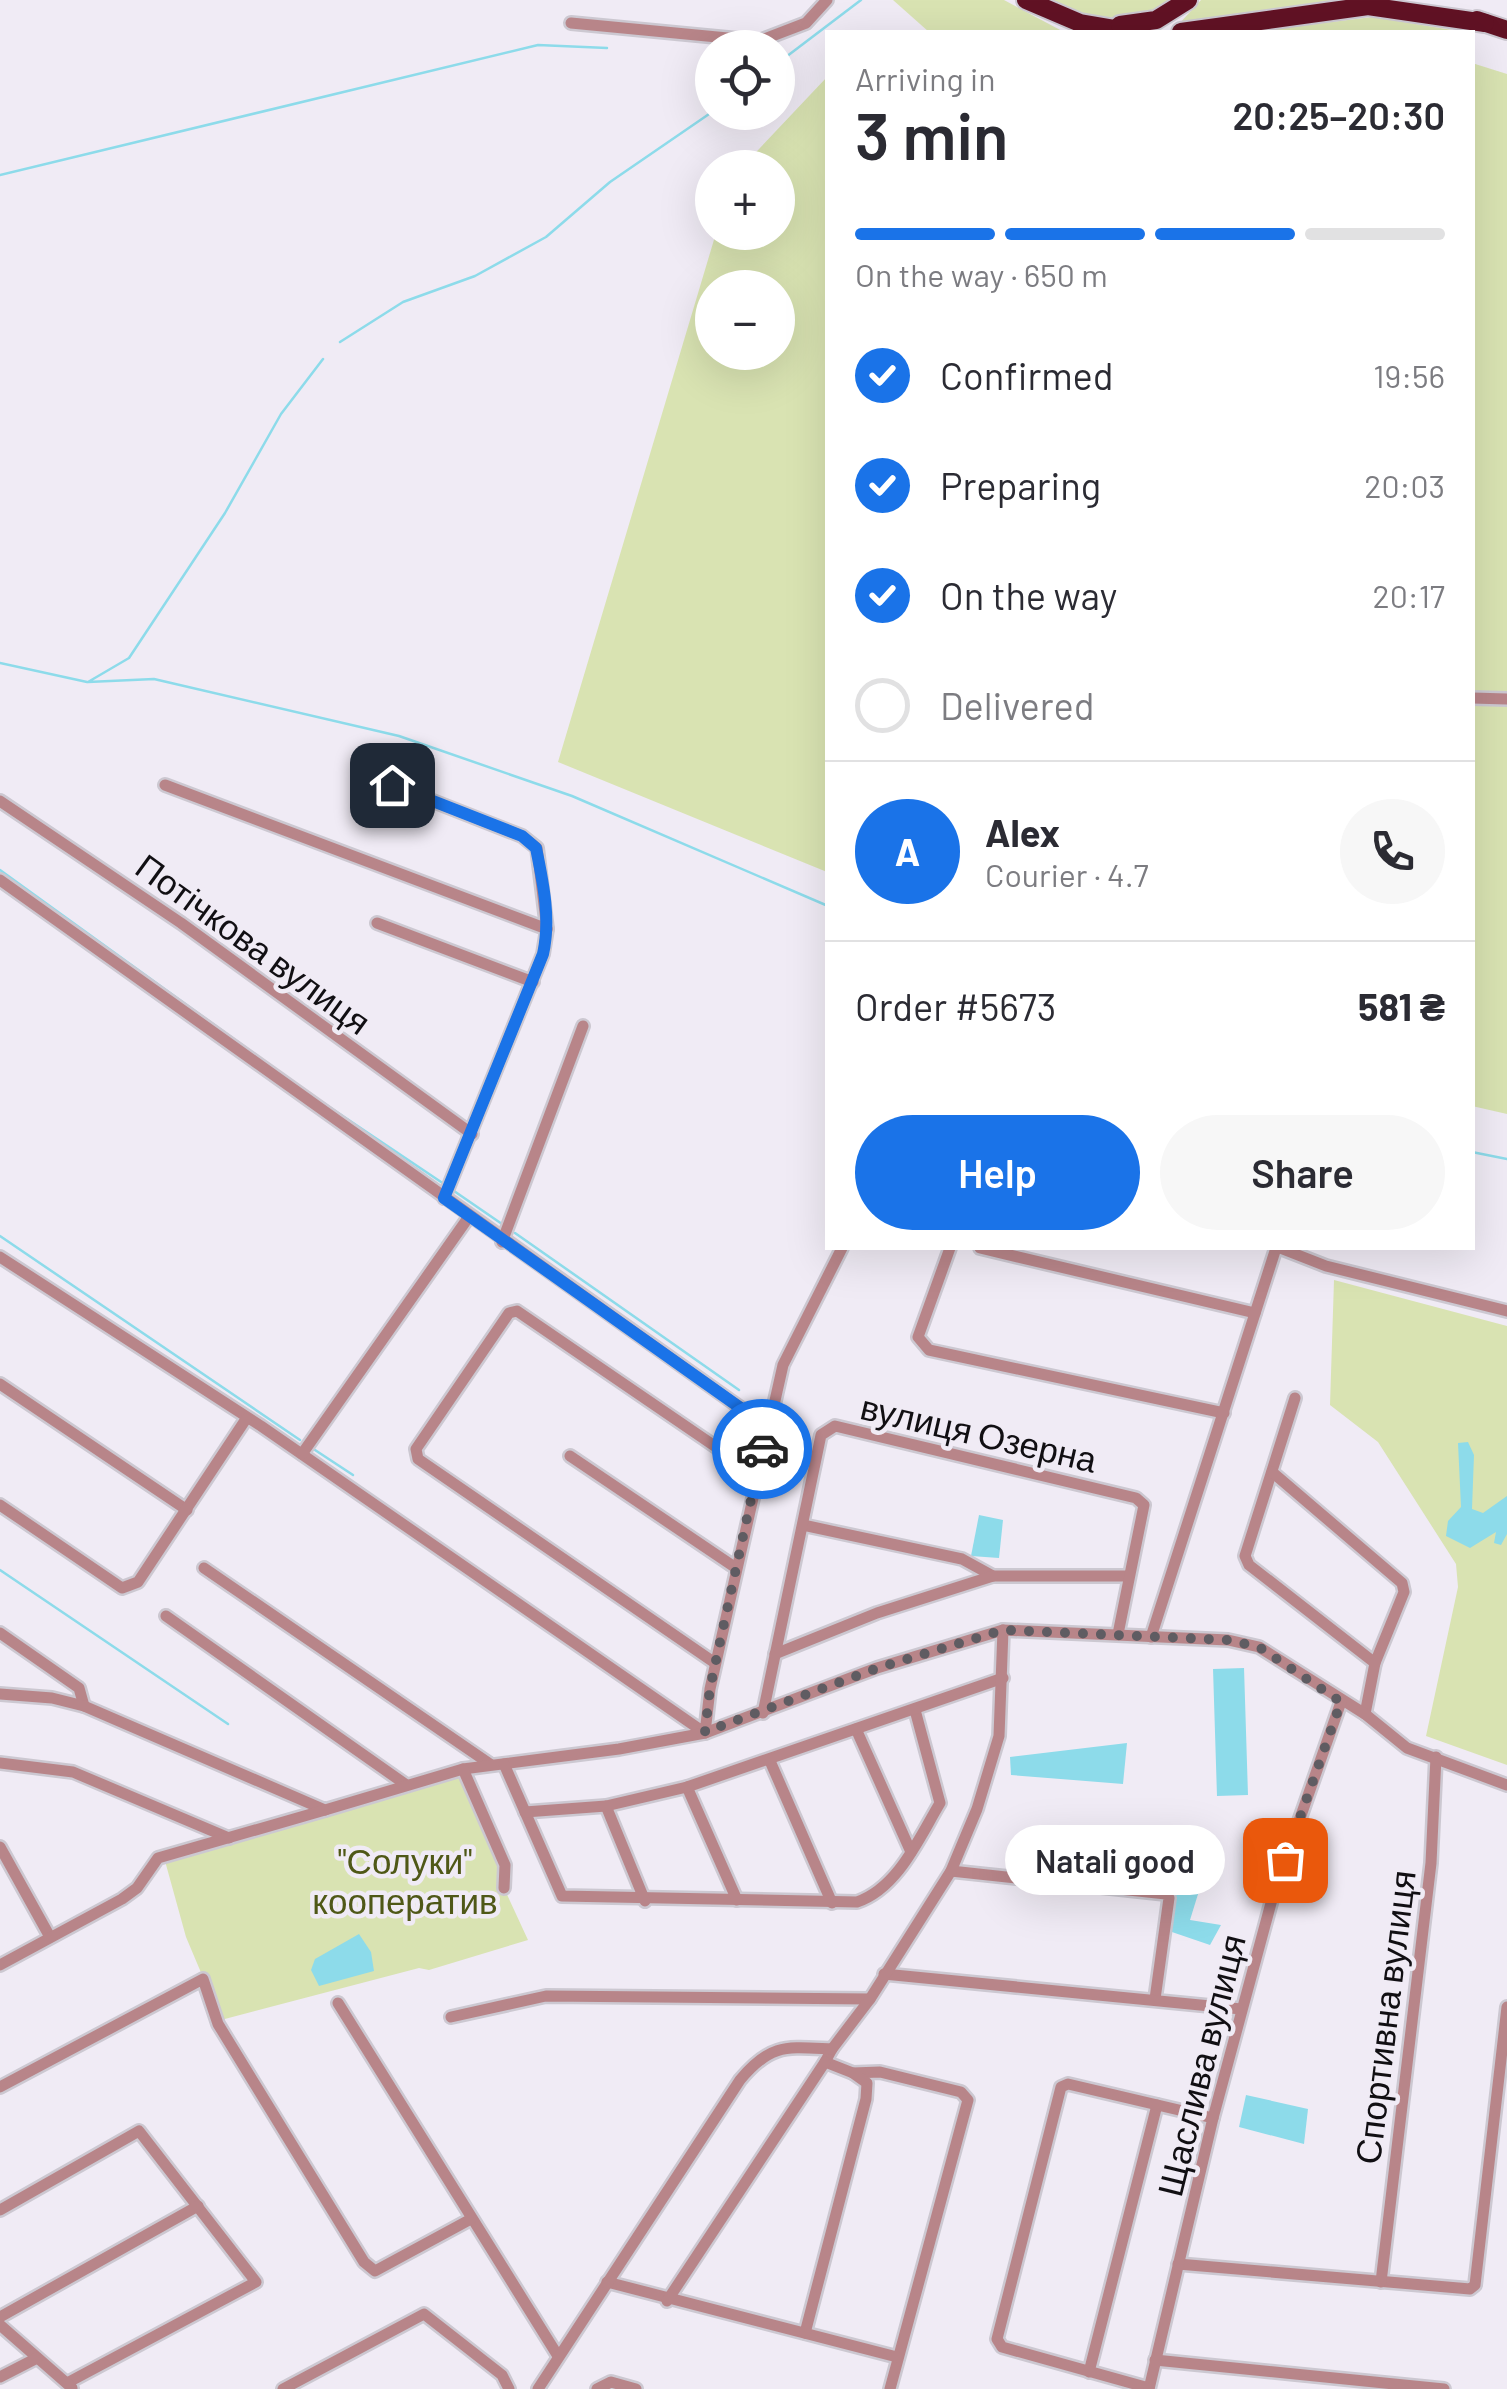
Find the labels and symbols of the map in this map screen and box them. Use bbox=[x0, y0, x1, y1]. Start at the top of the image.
pin bbox=[350, 743, 435, 828]
street label: Потічкова вулиця bbox=[129, 844, 379, 1042]
street label: вулиця Озерна bbox=[857, 1384, 1102, 1480]
courier bbox=[712, 1399, 812, 1499]
pin bbox=[1243, 1818, 1328, 1903]
callout: Natali good bbox=[1005, 1825, 1225, 1895]
park label: "Солуки" кооператив bbox=[312, 1839, 498, 1921]
street label: Спортивна вулиця bbox=[1345, 1868, 1423, 2166]
street label: Щаслива вулиця bbox=[1147, 1930, 1253, 2200]

